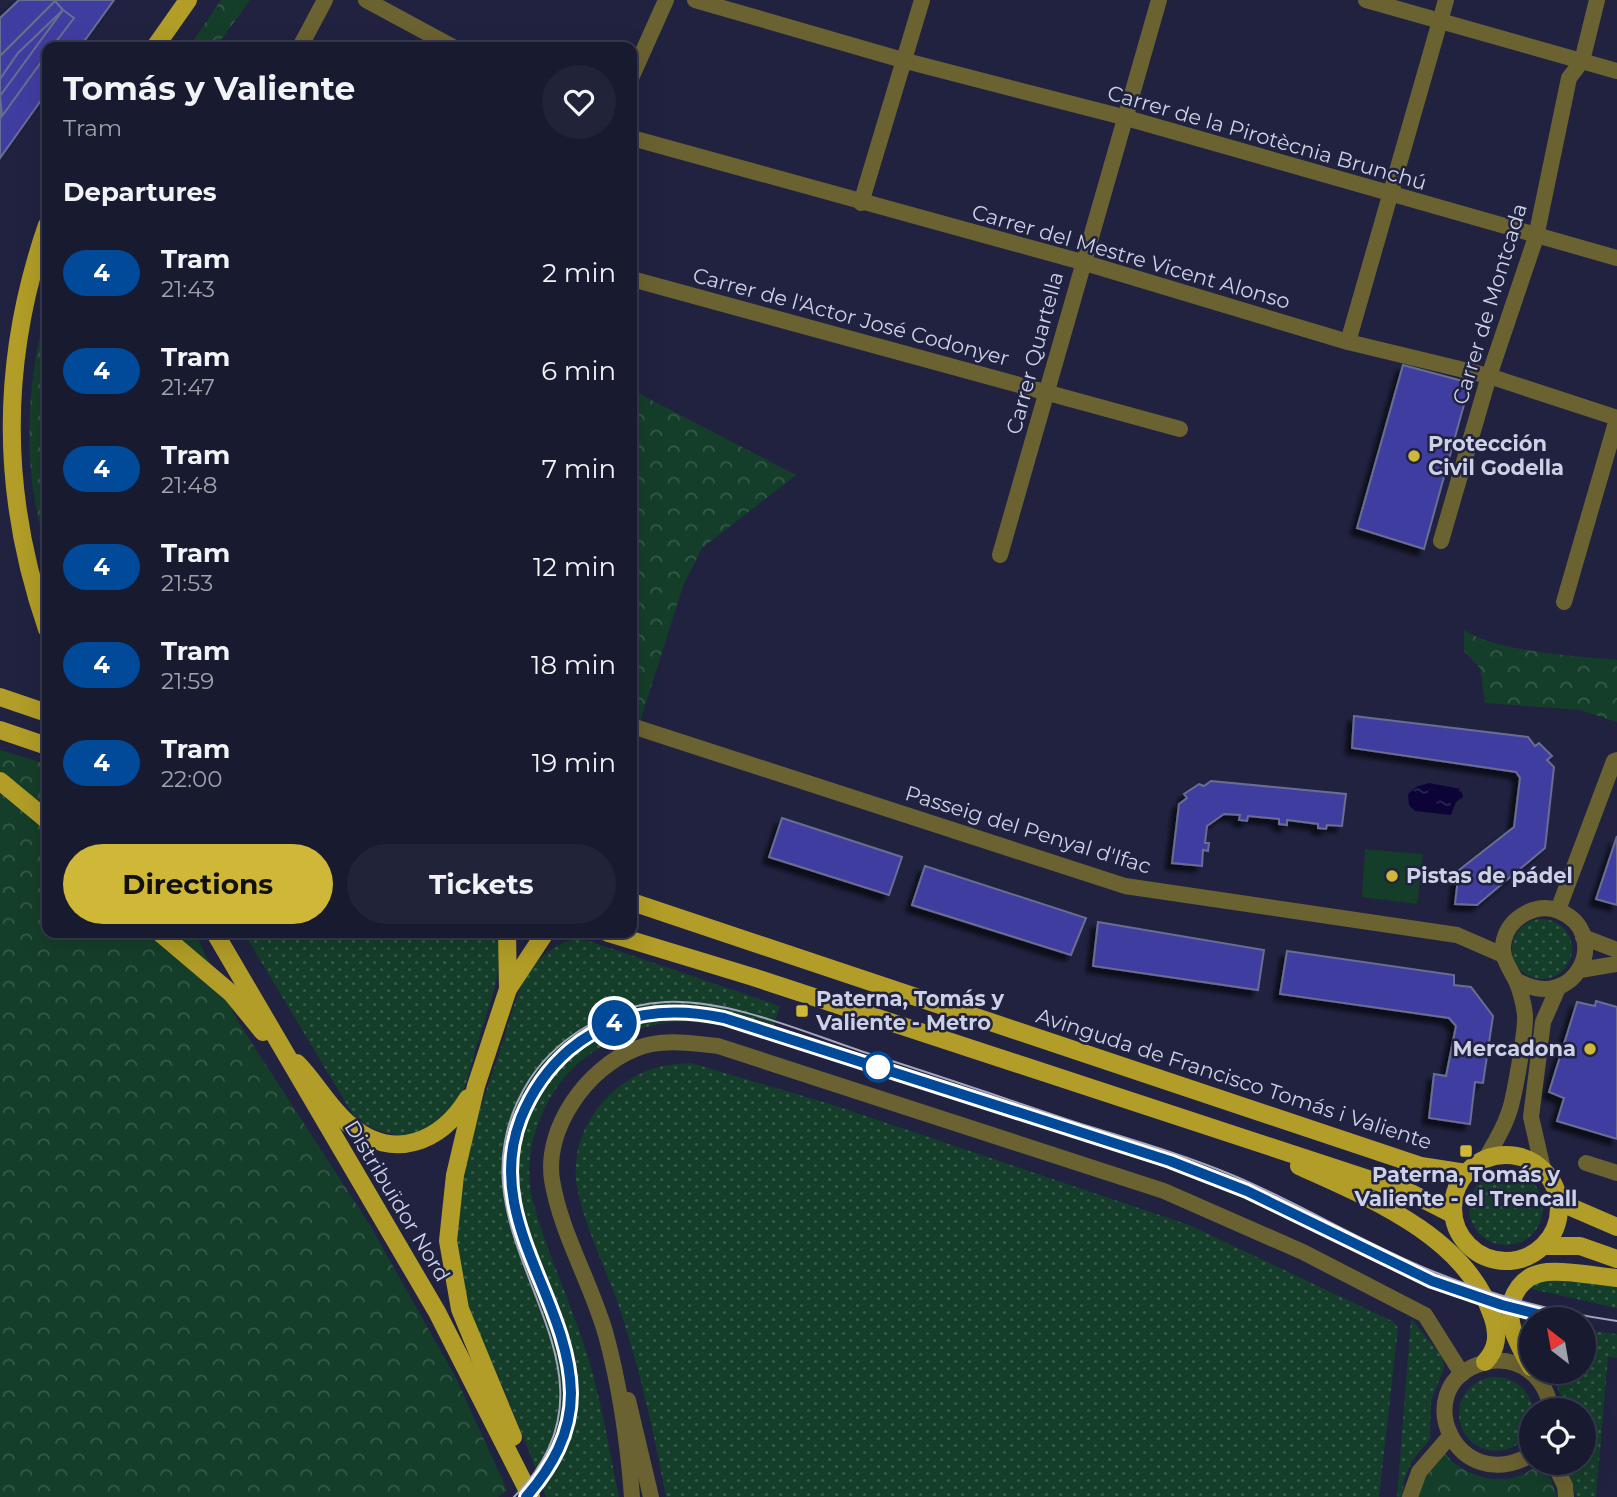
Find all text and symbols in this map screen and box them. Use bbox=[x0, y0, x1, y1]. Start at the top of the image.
button: heart bbox=[542, 65, 616, 139]
text: Tomás y Valiente bbox=[63, 68, 355, 108]
street label: Carrer de la Pirotècnia Brunchú bbox=[1105, 80, 1430, 195]
text: Tram bbox=[63, 114, 122, 142]
text: Departures bbox=[63, 176, 217, 208]
street label: Carrer del Mestre Vicent Alonso bbox=[969, 199, 1293, 314]
street label: Carrer de Montcada bbox=[1447, 200, 1532, 407]
text: Tram bbox=[161, 243, 230, 275]
text: 2 min bbox=[542, 257, 616, 289]
text: 4 bbox=[93, 258, 110, 287]
street label: Carrer de l'Actor José Codonyer bbox=[690, 262, 1012, 371]
street label: Carrer Quartella bbox=[1001, 269, 1068, 437]
text: 21:43 bbox=[161, 275, 215, 303]
text: Tram bbox=[161, 341, 230, 373]
text: 6 min bbox=[541, 355, 616, 387]
text: 4 bbox=[93, 356, 110, 385]
text: 21:47 bbox=[161, 373, 215, 401]
place label: Protección Civil Godella bbox=[1428, 431, 1564, 480]
text: Tram bbox=[161, 439, 230, 471]
marker: Protección Civil Godella bbox=[1406, 448, 1422, 464]
text: 7 min bbox=[542, 453, 616, 485]
text: 4 bbox=[93, 454, 110, 483]
text: 21:48 bbox=[161, 471, 217, 499]
text: Tram bbox=[161, 537, 230, 569]
text: 12 min bbox=[533, 551, 616, 583]
text: 4 bbox=[93, 552, 110, 581]
text: 21:53 bbox=[161, 569, 213, 597]
text: Tram bbox=[161, 635, 230, 667]
text: 18 min bbox=[531, 649, 616, 681]
text: 4 bbox=[93, 650, 110, 679]
text: 21:59 bbox=[161, 667, 214, 695]
text: Tram bbox=[161, 733, 230, 765]
text: 19 min bbox=[532, 747, 616, 779]
text: 4 bbox=[93, 748, 110, 777]
text: 22:00 bbox=[161, 765, 222, 793]
street label: Passeig del Penyal d'Ifac bbox=[902, 780, 1154, 879]
button: Directions bbox=[63, 844, 333, 924]
button: Tickets bbox=[347, 844, 616, 924]
place label: Pistas de pádel bbox=[1406, 863, 1573, 888]
marker: Pistas de pádel bbox=[1384, 868, 1400, 884]
place label: Paterna, Tomás y Valiente - Metro bbox=[815, 986, 1005, 1035]
line badge: 4 bbox=[591, 1000, 637, 1046]
marker: Paterna, Tomás y Valiente - Metro bbox=[794, 1003, 810, 1019]
street label: Avinguda de Francisco Tomás i Valiente bbox=[1033, 1003, 1435, 1154]
text: 4 bbox=[606, 1008, 622, 1037]
place label: Mercadona bbox=[1453, 1036, 1576, 1061]
marker: Mercadona bbox=[1582, 1041, 1598, 1057]
unlabelled marker bbox=[863, 1052, 893, 1082]
street label: Distribuïdor Nord bbox=[339, 1116, 455, 1286]
marker: Paterna, Tomás y Valiente - el Trencall bbox=[1458, 1143, 1474, 1159]
place label: Paterna, Tomás y Valiente - el Trencall bbox=[1354, 1162, 1577, 1211]
north arrow bbox=[1519, 1307, 1596, 1384]
map controls bbox=[1519, 1307, 1596, 1475]
button: locate bbox=[1519, 1398, 1596, 1475]

